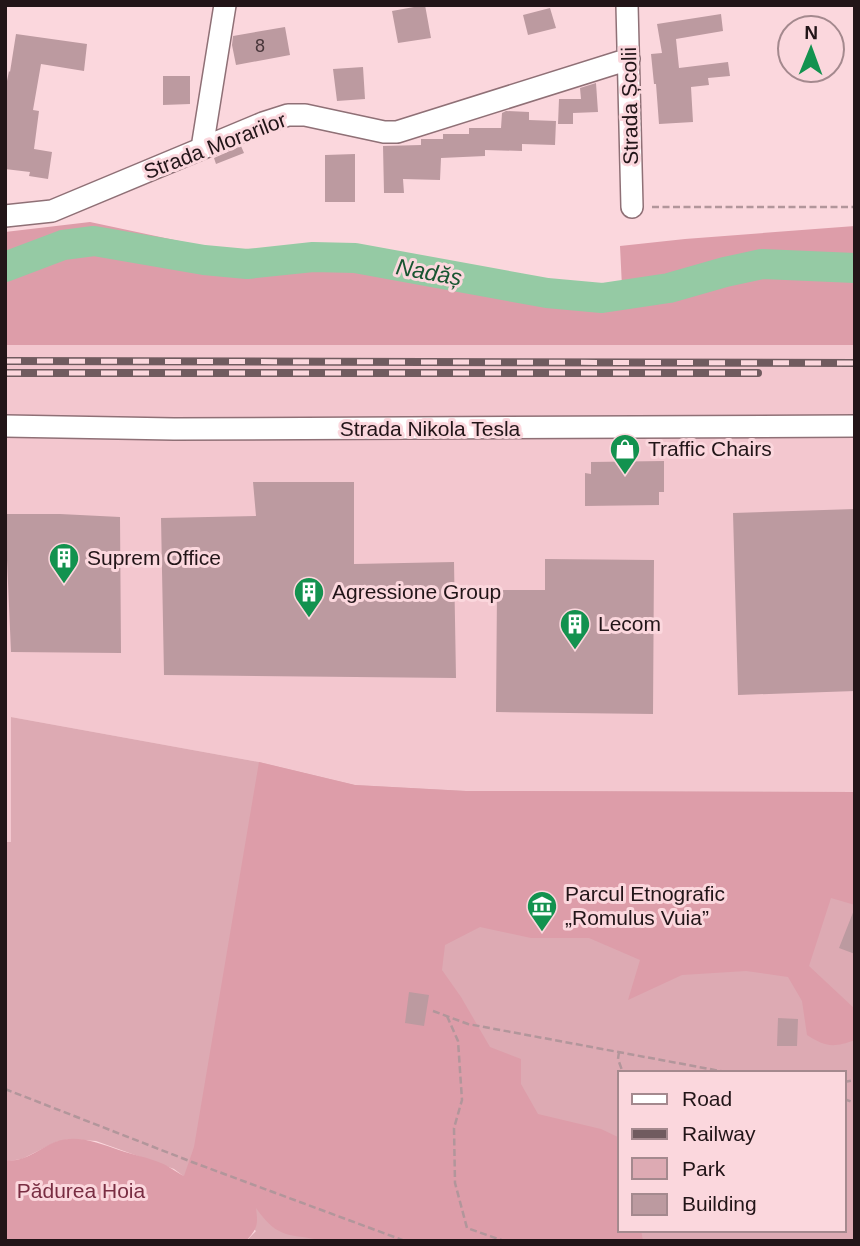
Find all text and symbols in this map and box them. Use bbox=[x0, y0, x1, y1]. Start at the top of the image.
north arrow bbox=[776, 14, 846, 84]
text: N bbox=[804, 22, 818, 43]
house number: 8 bbox=[255, 36, 265, 56]
street label: Strada Școlii bbox=[617, 47, 642, 165]
street label: Strada Morarilor bbox=[140, 108, 289, 183]
water label: Nadăș bbox=[394, 253, 464, 291]
street label: Strada Nikola Tesla bbox=[340, 417, 521, 440]
shop icon: Traffic Chairs bbox=[608, 432, 642, 476]
place label: Traffic Chairs bbox=[648, 437, 772, 460]
building icon: Suprem Office bbox=[47, 541, 81, 585]
place label: Suprem Office bbox=[87, 546, 221, 569]
building icon: Agressione Group bbox=[292, 575, 326, 619]
place label: Agressione Group bbox=[332, 580, 501, 603]
building icon: Lecom bbox=[558, 607, 592, 651]
place label: Lecom bbox=[598, 612, 661, 635]
place label: Parcul Etnografic „Romulus Vuia” bbox=[565, 882, 725, 929]
museum icon: Parcul Etnografic „Romulus Vuia” bbox=[525, 889, 559, 933]
legend bbox=[618, 1071, 846, 1232]
text: Road bbox=[682, 1087, 732, 1110]
text: Railway bbox=[682, 1122, 756, 1145]
text: Park bbox=[682, 1157, 726, 1180]
park label: Pădurea Hoia bbox=[17, 1179, 146, 1202]
text: Building bbox=[682, 1192, 757, 1215]

